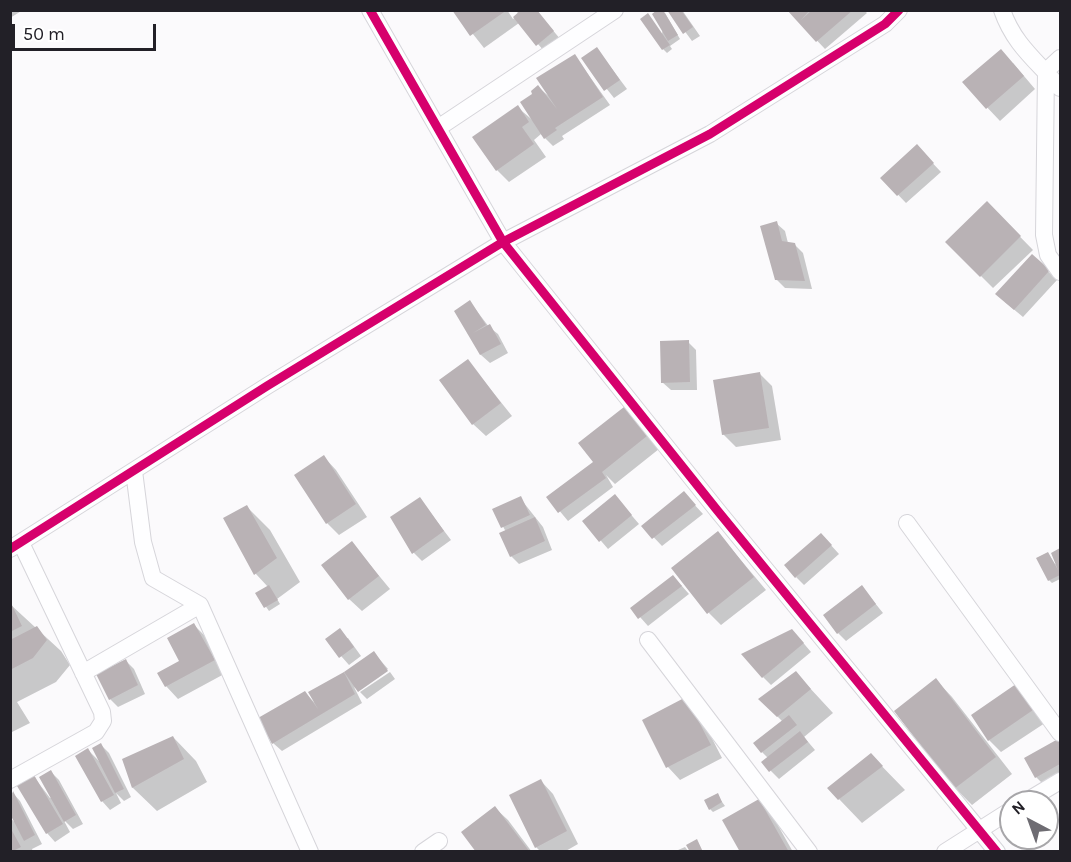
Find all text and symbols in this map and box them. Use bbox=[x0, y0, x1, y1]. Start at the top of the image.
scale bar bbox=[15, 12, 159, 50]
text: 50 m bbox=[23, 23, 65, 45]
north arrow bbox=[999, 790, 1059, 850]
text: N bbox=[1008, 797, 1029, 818]

